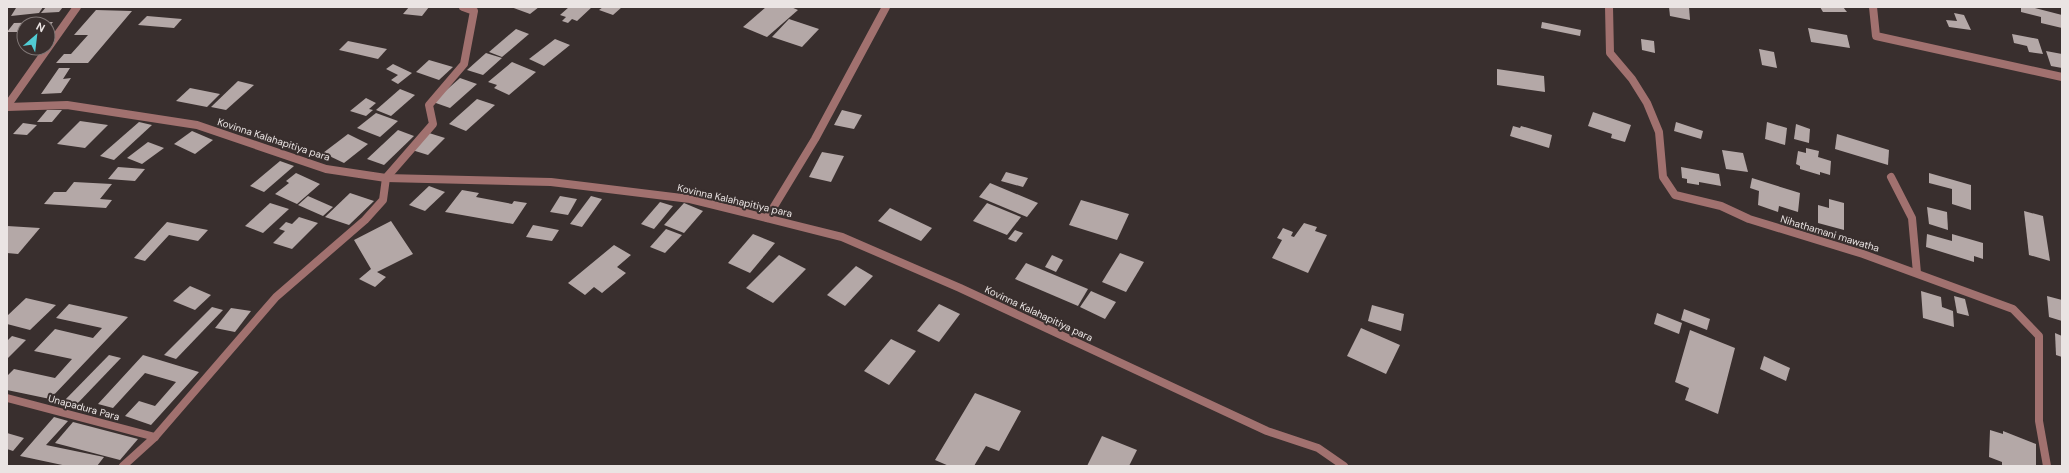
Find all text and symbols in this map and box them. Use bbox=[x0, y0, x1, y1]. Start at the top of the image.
north arrow bbox=[16, 16, 56, 56]
text: N bbox=[34, 19, 48, 35]
street label: Kovinna Kalahapitiya para bbox=[216, 115, 332, 164]
street label: Kovinna Kalahapitiya para bbox=[676, 181, 794, 220]
street label: Nihathamani mawatha bbox=[1779, 212, 1881, 255]
street label: Kovinna Kalahapitiya para bbox=[983, 283, 1095, 344]
street label: Unapadura Para bbox=[47, 392, 121, 423]

